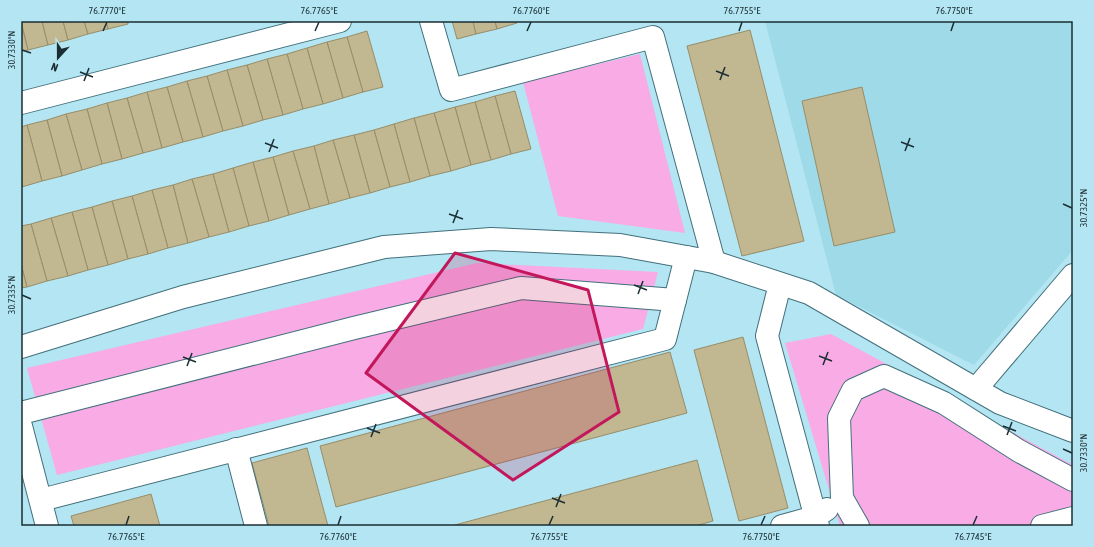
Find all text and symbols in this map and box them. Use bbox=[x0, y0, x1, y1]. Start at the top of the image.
text: 76.7770°E bbox=[89, 5, 126, 16]
text: 76.7765°E bbox=[301, 5, 338, 16]
text: 76.7760°E bbox=[513, 5, 550, 16]
text: 76.7755°E bbox=[724, 5, 761, 16]
text: 76.7750°E bbox=[936, 5, 973, 16]
text: 30.7330°N bbox=[6, 31, 17, 69]
north arrow bbox=[38, 38, 78, 78]
text: N bbox=[49, 61, 60, 74]
text: 30.7325°N bbox=[1078, 189, 1089, 227]
text: 30.7335°N bbox=[6, 276, 17, 314]
text: 30.7330°N bbox=[1078, 434, 1089, 472]
text: 76.7765°E bbox=[108, 531, 145, 542]
text: 76.7760°E bbox=[320, 531, 357, 542]
text: 76.7755°E bbox=[531, 531, 568, 542]
text: 76.7750°E bbox=[743, 531, 780, 542]
text: 76.7745°E bbox=[955, 531, 992, 542]

